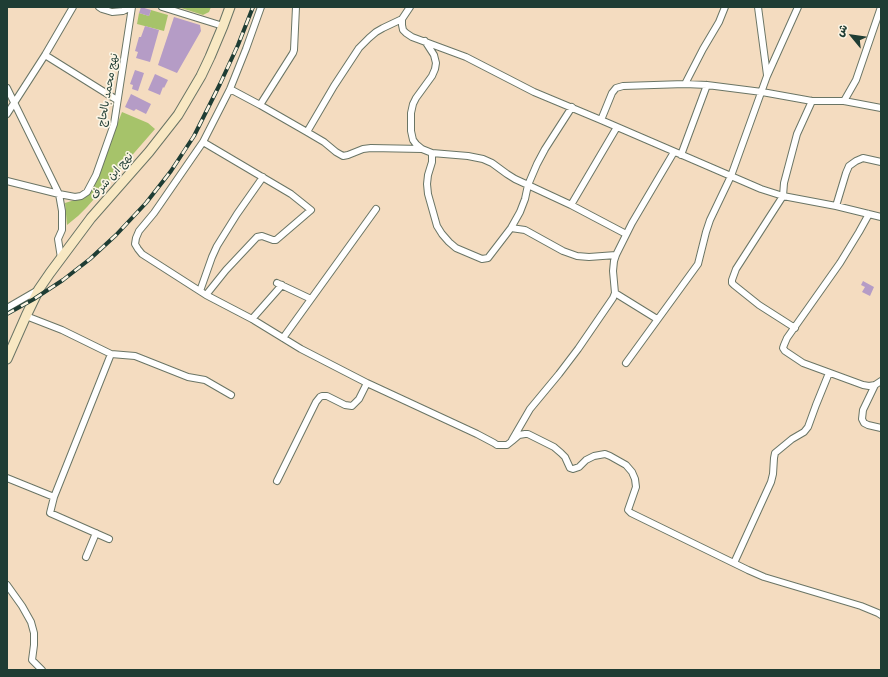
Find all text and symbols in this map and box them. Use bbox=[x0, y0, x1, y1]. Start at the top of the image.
north arrow bbox=[832, 16, 872, 56]
text: ش bbox=[832, 21, 851, 39]
street label: نهج محمد بالحاج bbox=[95, 52, 121, 128]
street label: نهج ابن شرف bbox=[88, 150, 136, 202]

